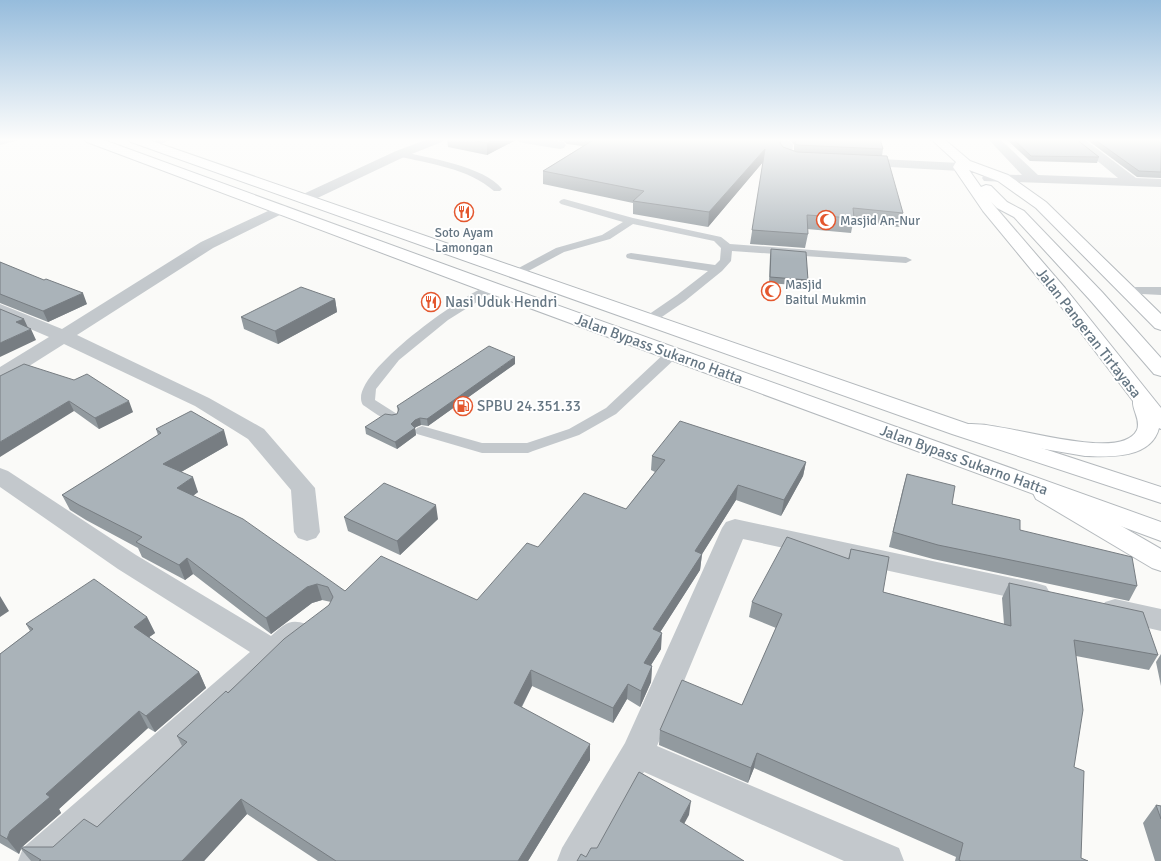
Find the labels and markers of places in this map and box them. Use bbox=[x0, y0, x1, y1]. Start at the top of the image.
restaurant icon: Soto Ayam Lamongan bbox=[453, 201, 475, 223]
mosque icon: Masjid An-Nur bbox=[815, 209, 837, 231]
place label: Masjid An-Nur bbox=[840, 213, 920, 229]
place label: Soto Ayam Lamongan bbox=[435, 225, 493, 256]
place label: Masjid Baitul Mukmin bbox=[785, 277, 866, 308]
mosque icon: Masjid Baitul Mukmin bbox=[760, 280, 782, 302]
restaurant icon: Nasi Uduk Hendri bbox=[420, 291, 442, 313]
place label: Nasi Uduk Hendri bbox=[445, 293, 557, 311]
fuel station icon: SPBU 24.351.33 bbox=[452, 395, 474, 417]
place label: SPBU 24.351.33 bbox=[477, 397, 581, 415]

